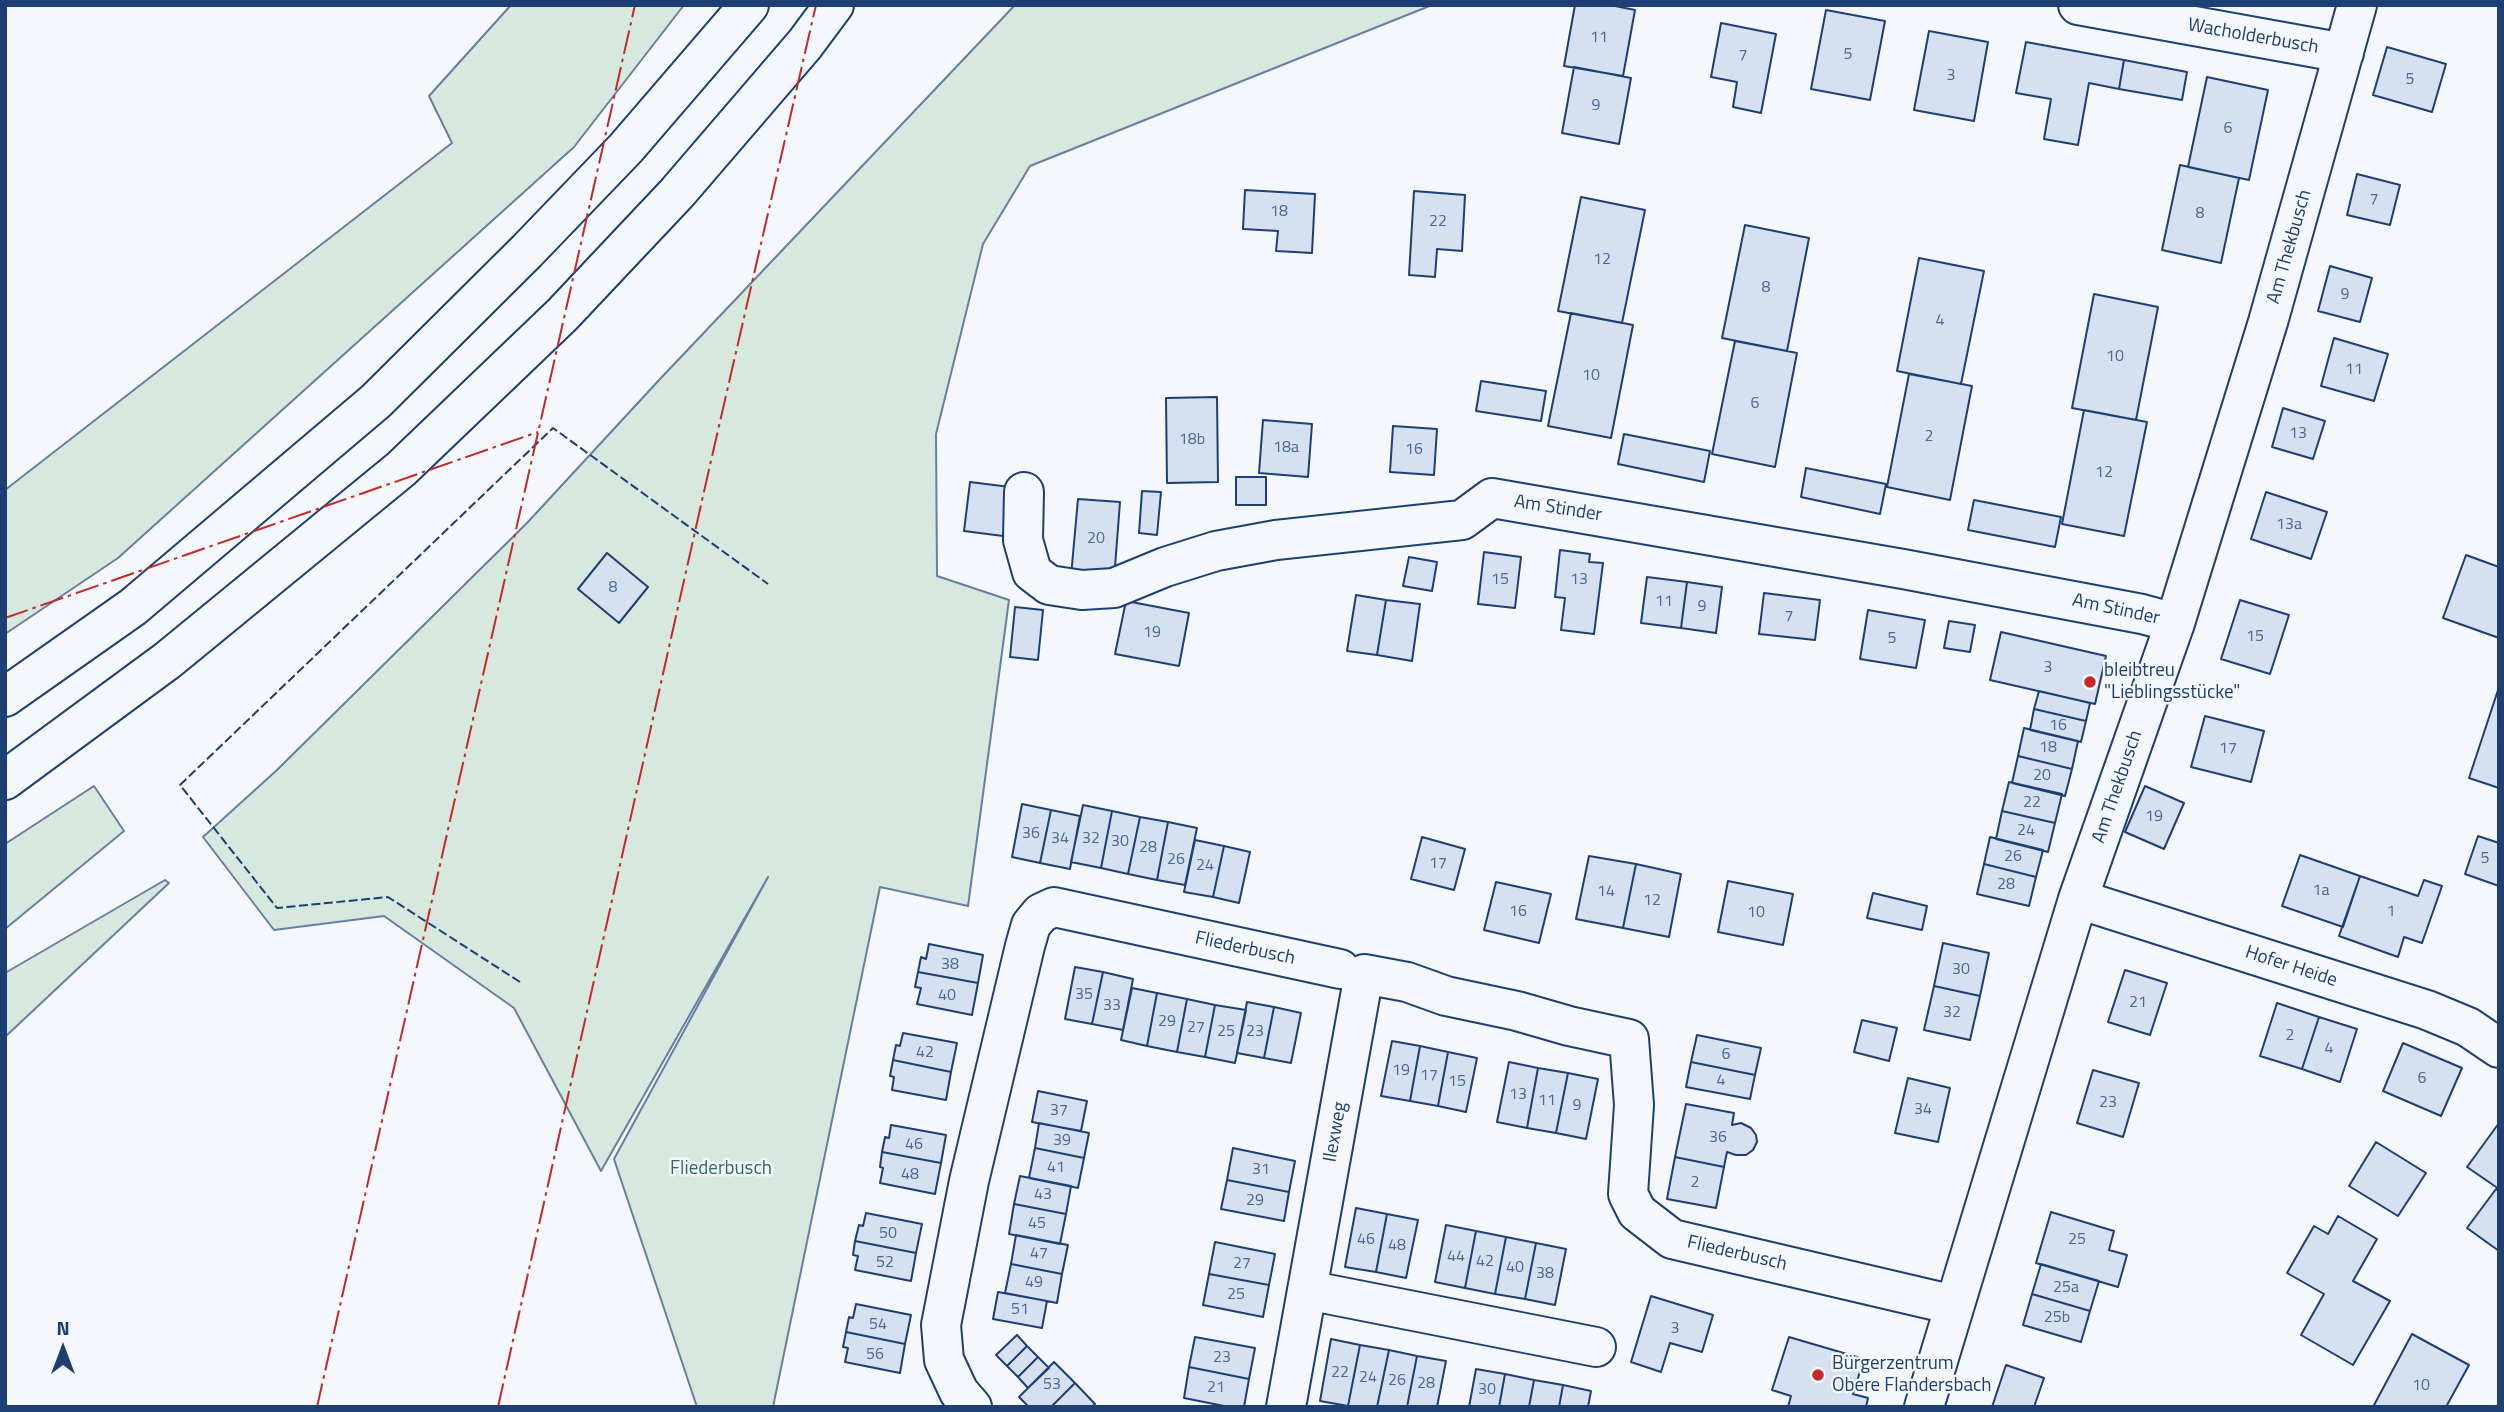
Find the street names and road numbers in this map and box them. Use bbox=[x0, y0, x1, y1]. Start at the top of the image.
street label: Wacholderbusch bbox=[2186, 14, 2320, 60]
street label: Am Thekbusch bbox=[2263, 187, 2317, 307]
street label: Am Stinder bbox=[1512, 491, 1604, 527]
street label: Am Stinder bbox=[2070, 590, 2162, 630]
street label: Am Thekbusch bbox=[2088, 728, 2148, 846]
street label: Fliederbusch bbox=[1193, 927, 1297, 971]
street label: Hofer Heide bbox=[2242, 941, 2340, 993]
street label: Ilexweg bbox=[1319, 1100, 1353, 1164]
street label: Fliederbusch bbox=[1685, 1231, 1789, 1277]

